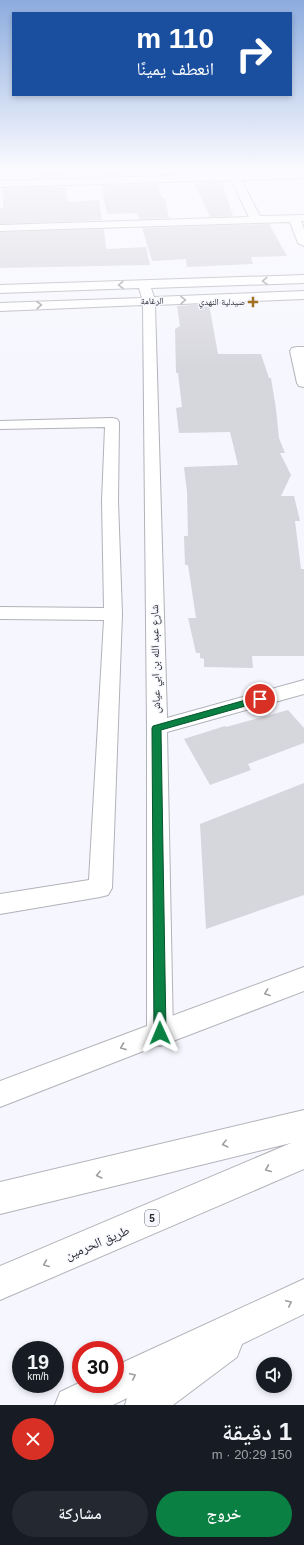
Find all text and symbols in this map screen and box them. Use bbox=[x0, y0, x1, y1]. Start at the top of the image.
text: 110 m bbox=[136, 23, 214, 54]
icon: right bbox=[228, 28, 280, 80]
text: انعطف يمينًا bbox=[136, 59, 214, 79]
one-way arrow bbox=[262, 276, 268, 285]
one-way arrow bbox=[118, 281, 124, 290]
street label: الرغامة bbox=[140, 296, 164, 306]
one-way arrow bbox=[180, 296, 186, 304]
place label: صيدلية النهدي bbox=[199, 297, 245, 309]
marker: صيدلية النهدي bbox=[248, 297, 258, 307]
one-way arrow bbox=[36, 301, 42, 310]
street label: شارع عبد الله بن ابي عياش bbox=[148, 604, 165, 714]
pin bbox=[243, 682, 277, 716]
icon: arrive bbox=[249, 688, 271, 710]
one-way arrow bbox=[264, 988, 271, 997]
position arrow bbox=[139, 1012, 181, 1054]
one-way arrow bbox=[120, 1042, 127, 1051]
one-way arrow bbox=[222, 1139, 229, 1148]
one-way arrow bbox=[265, 1164, 273, 1172]
one-way arrow bbox=[96, 1170, 102, 1178]
road number: 5 bbox=[145, 1210, 159, 1226]
street label: طريق الحرمين bbox=[63, 1222, 132, 1264]
one-way arrow bbox=[42, 1259, 50, 1267]
one-way arrow bbox=[285, 1300, 292, 1308]
speed limit sign: 30 bbox=[72, 1341, 124, 1393]
text: 19 bbox=[27, 1351, 49, 1373]
map controls bbox=[256, 1357, 292, 1393]
button: sound bbox=[256, 1357, 292, 1393]
text: km/h bbox=[27, 1371, 49, 1382]
one-way arrow bbox=[129, 1373, 137, 1381]
button: close bbox=[12, 1418, 54, 1460]
text: 1 دقيقة bbox=[222, 1418, 292, 1445]
text: 150 m · 20:29 bbox=[212, 1447, 292, 1462]
button: مشاركة bbox=[12, 1491, 148, 1537]
button: خروج bbox=[156, 1491, 292, 1537]

